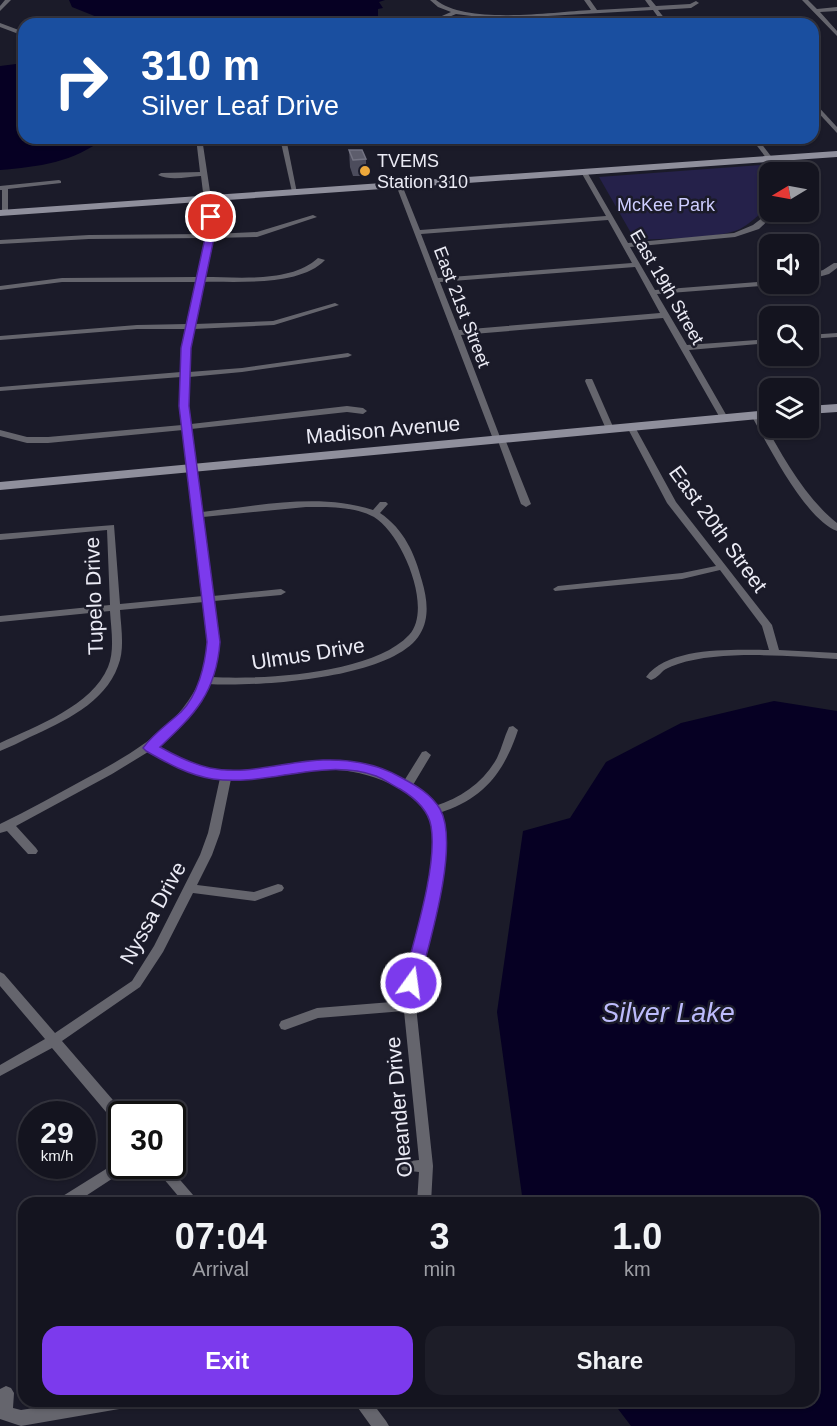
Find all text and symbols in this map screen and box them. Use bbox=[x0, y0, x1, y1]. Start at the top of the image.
icon: right bbox=[42, 42, 120, 120]
text: 310 m bbox=[141, 42, 260, 89]
text: Silver Leaf Drive bbox=[141, 91, 339, 121]
place label: TVEMS Station 310 bbox=[377, 151, 468, 192]
north arrow bbox=[759, 162, 819, 222]
map controls bbox=[759, 162, 819, 438]
marker: TVEMS Station 310 bbox=[358, 164, 372, 178]
pin bbox=[185, 191, 236, 242]
park label: McKee Park bbox=[617, 195, 716, 215]
icon: arrive bbox=[194, 200, 227, 233]
street label: East 19th Street bbox=[626, 226, 708, 348]
button: sound bbox=[759, 234, 819, 294]
street label: East 21st Street bbox=[430, 244, 494, 370]
button: search bbox=[759, 306, 819, 366]
button: layers bbox=[759, 378, 819, 438]
street label: Madison Avenue bbox=[305, 411, 461, 448]
street label: East 20th Street bbox=[665, 461, 772, 597]
street label: Tupelo Drive bbox=[80, 537, 107, 656]
street label: Ulmus Drive bbox=[250, 633, 366, 674]
street label: Nyssa Drive bbox=[115, 858, 190, 968]
position arrow bbox=[379, 951, 443, 1015]
water label: Silver Lake bbox=[601, 998, 735, 1028]
street label: Oleander Drive bbox=[381, 1036, 416, 1178]
speed limit sign: 30 bbox=[108, 1101, 186, 1179]
text: 29 bbox=[40, 1116, 74, 1149]
text: km/h bbox=[41, 1147, 73, 1164]
text: 07:04 bbox=[175, 1216, 267, 1257]
text: 3 bbox=[429, 1216, 450, 1257]
text: 1.0 bbox=[612, 1216, 662, 1257]
text: Arrival bbox=[192, 1258, 249, 1280]
text: min bbox=[423, 1258, 456, 1280]
text: km bbox=[624, 1258, 651, 1280]
button: Exit bbox=[42, 1326, 413, 1395]
button: Share bbox=[425, 1326, 795, 1395]

